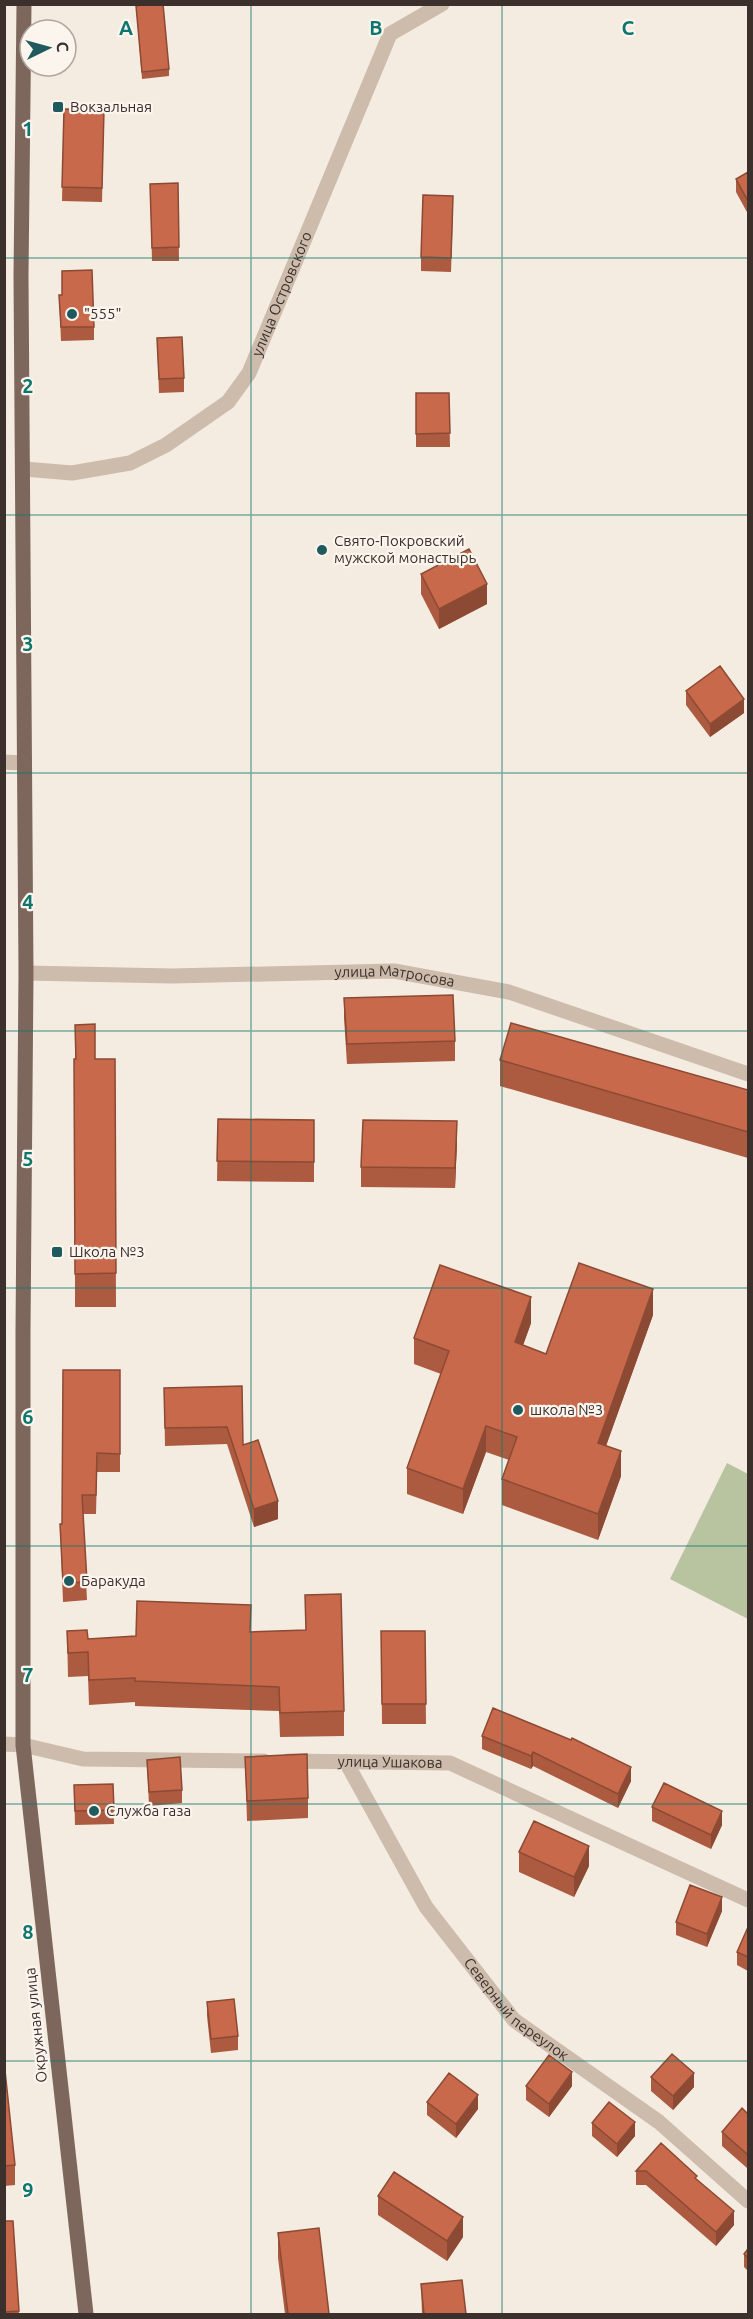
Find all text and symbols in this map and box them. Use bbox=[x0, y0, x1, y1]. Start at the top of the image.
text: A bbox=[119, 16, 133, 39]
text: B bbox=[369, 16, 383, 39]
text: C bbox=[622, 16, 635, 39]
north arrow bbox=[18, 18, 78, 78]
text: С bbox=[54, 41, 72, 53]
place label: Вокзальная bbox=[70, 98, 152, 115]
marker: Вокзальная bbox=[51, 100, 65, 114]
text: 1 bbox=[22, 117, 34, 140]
street label: улица Островского bbox=[248, 229, 315, 359]
place label: "555" bbox=[84, 305, 121, 322]
marker: "555" bbox=[65, 307, 79, 321]
text: 2 bbox=[22, 374, 34, 397]
place label: Свято-Покровский мужской монастырь bbox=[334, 532, 476, 566]
marker: Свято-Покровский мужской монастырь bbox=[315, 543, 329, 557]
text: 3 bbox=[22, 632, 34, 655]
text: 4 bbox=[22, 890, 34, 913]
street label: улица Матросова bbox=[334, 962, 456, 990]
text: 5 bbox=[22, 1147, 34, 1170]
place label: Школа №3 bbox=[69, 1243, 145, 1260]
marker: Школа №3 bbox=[50, 1245, 64, 1259]
place label: школа №3 bbox=[530, 1401, 603, 1418]
marker: школа №3 bbox=[511, 1403, 525, 1417]
text: 6 bbox=[22, 1405, 34, 1428]
place label: Баракуда bbox=[81, 1572, 146, 1589]
marker: Баракуда bbox=[62, 1574, 76, 1588]
text: 7 bbox=[22, 1663, 34, 1686]
street label: улица Ушакова bbox=[337, 1753, 443, 1771]
place label: Служба газа bbox=[106, 1802, 191, 1819]
marker: Служба газа bbox=[87, 1804, 101, 1818]
text: 8 bbox=[22, 1920, 34, 1943]
street label: Северный переулок bbox=[461, 1954, 572, 2064]
street label: Окружная улица bbox=[21, 1967, 50, 2083]
text: 9 bbox=[22, 2178, 34, 2201]

